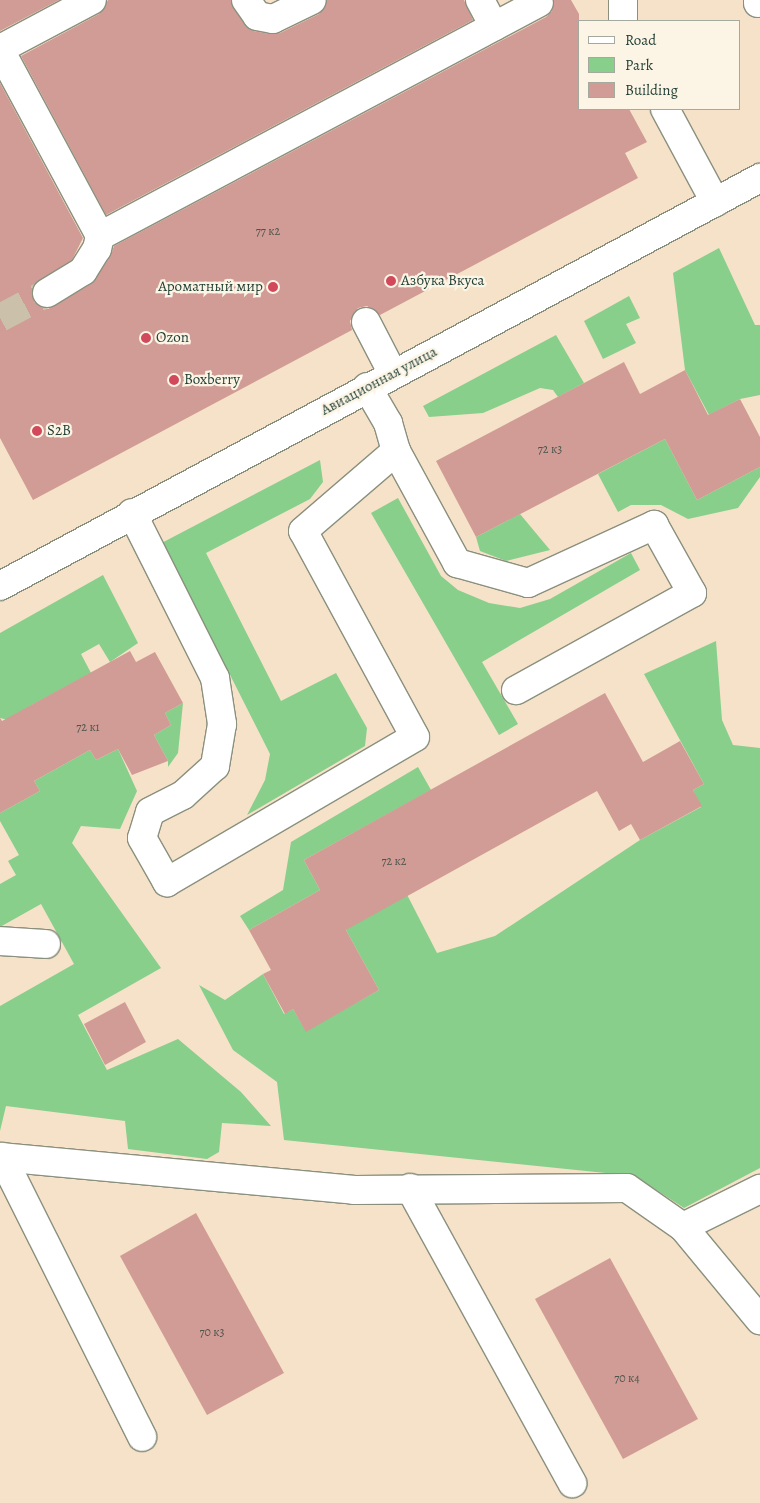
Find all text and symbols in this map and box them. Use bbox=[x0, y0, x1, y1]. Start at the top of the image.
legend bbox=[578, 20, 740, 110]
text: Road bbox=[625, 30, 656, 50]
text: Park bbox=[625, 55, 653, 75]
text: Building bbox=[625, 80, 678, 100]
house number: 77 к2 bbox=[256, 225, 280, 239]
place label: Азбука Вкуса bbox=[401, 272, 484, 290]
marker: Азбука Вкуса bbox=[385, 275, 397, 287]
place label: Ароматный мир bbox=[158, 278, 263, 296]
marker: Ароматный мир bbox=[267, 281, 279, 293]
place label: Ozon bbox=[156, 329, 189, 347]
marker: Ozon bbox=[140, 332, 152, 344]
street label: Авиационная улица bbox=[318, 343, 440, 419]
place label: Boxberry bbox=[184, 371, 240, 389]
marker: Boxberry bbox=[168, 374, 180, 386]
place label: S2B bbox=[47, 422, 71, 440]
marker: S2B bbox=[31, 425, 43, 437]
house number: 72 к3 bbox=[538, 443, 562, 457]
house number: 72 к1 bbox=[76, 721, 100, 735]
house number: 72 к2 bbox=[381, 855, 407, 869]
house number: 70 к3 bbox=[199, 1326, 225, 1340]
house number: 70 к4 bbox=[614, 1372, 640, 1386]

